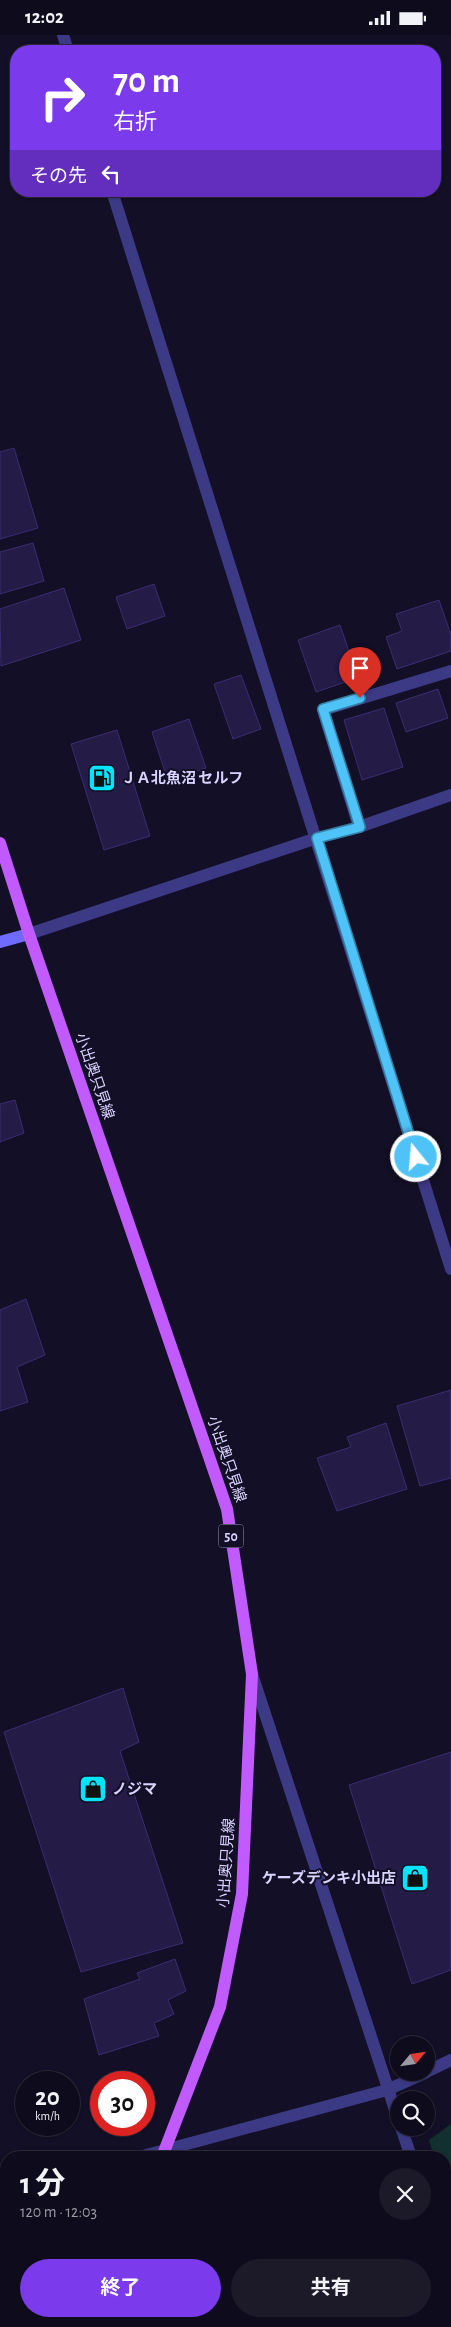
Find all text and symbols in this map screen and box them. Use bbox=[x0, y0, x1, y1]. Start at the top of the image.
text: 12:02 bbox=[25, 8, 64, 27]
text: 70 m bbox=[113, 64, 180, 99]
icon: right bbox=[30, 65, 95, 130]
text: 右折 bbox=[113, 111, 157, 133]
icon: left bbox=[97, 160, 125, 188]
text: その先 bbox=[30, 167, 87, 186]
pin bbox=[339, 647, 381, 698]
icon: arrive bbox=[346, 654, 374, 682]
fuel station icon: ＪＡ北魚沼 セルフ bbox=[87, 763, 117, 793]
place label: ＪＡ北魚沼 セルフ bbox=[121, 770, 243, 786]
street label: 小出奥只見線 bbox=[73, 1031, 117, 1121]
position arrow bbox=[389, 1130, 441, 1182]
street label: 小出奥只見線 bbox=[205, 1414, 249, 1504]
road number: 50 bbox=[218, 1525, 244, 1547]
shop icon: ノジマ bbox=[78, 1774, 108, 1804]
place label: ノジマ bbox=[112, 1781, 157, 1797]
street label: 小出奥只見線 bbox=[215, 1818, 237, 1908]
shop icon: ケーズデンキ小出店 bbox=[400, 1863, 430, 1893]
place label: ケーズデンキ小出店 bbox=[262, 1869, 396, 1886]
north arrow bbox=[390, 2036, 435, 2081]
map controls bbox=[390, 2036, 435, 2136]
speed limit sign: 30 bbox=[90, 2071, 155, 2136]
text: 20 bbox=[35, 2085, 60, 2110]
button: search bbox=[390, 2091, 435, 2136]
text: km/h bbox=[35, 2110, 60, 2122]
button: close bbox=[379, 2168, 431, 2220]
text: 1 分 bbox=[20, 2169, 65, 2199]
text: 120 m · 12:03 bbox=[20, 2204, 97, 2220]
button: 終了 bbox=[20, 2259, 221, 2317]
button: 共有 bbox=[231, 2259, 431, 2317]

